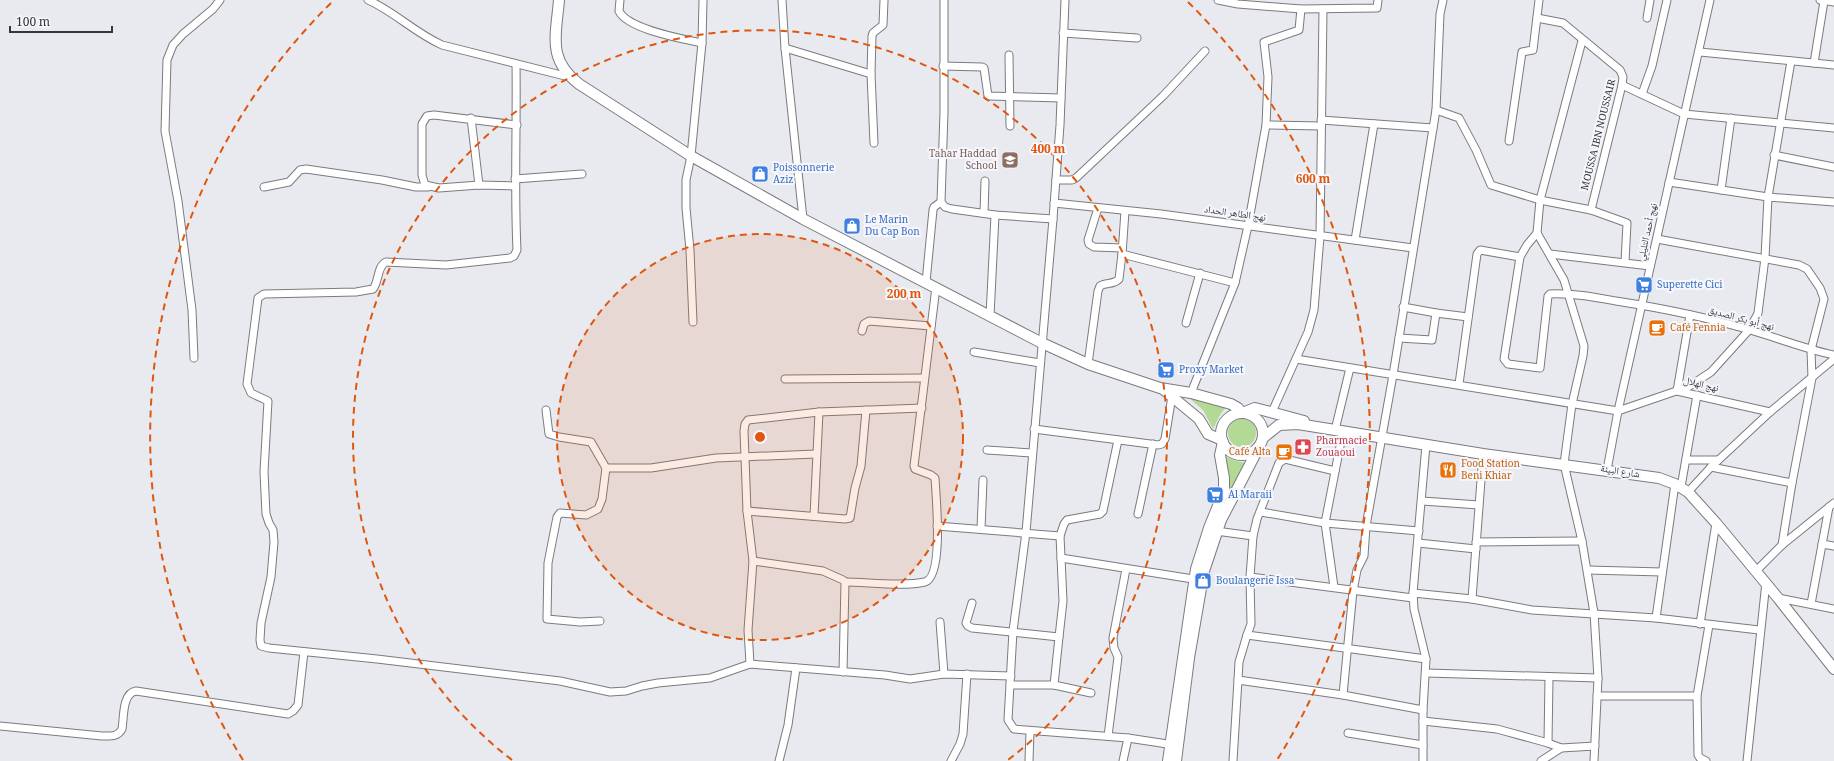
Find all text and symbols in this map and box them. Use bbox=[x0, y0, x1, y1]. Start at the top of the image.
scale bar bbox=[10, 8, 112, 34]
text: 100 m bbox=[16, 13, 50, 34]
street label: MOUSSA IBN NOUSSAIR bbox=[1577, 77, 1621, 192]
text: 400 m bbox=[1031, 140, 1065, 161]
place label: Tahar Haddad School bbox=[929, 146, 997, 175]
school or university icon: Tahar Haddad School bbox=[1000, 150, 1020, 170]
place label: Poissonnerie Aziz bbox=[773, 160, 834, 189]
shop icon: Poissonnerie Aziz bbox=[750, 164, 770, 184]
text: 600 m bbox=[1296, 170, 1330, 191]
street label: نهج الطاهر الحداد bbox=[1203, 201, 1267, 227]
street label: نهج أحمد التليلي bbox=[1633, 201, 1663, 263]
place label: Le Marin Du Cap Bon bbox=[865, 212, 920, 241]
shop icon: Le Marin Du Cap Bon bbox=[842, 216, 862, 236]
supermarket icon: Superette Cici bbox=[1634, 275, 1654, 295]
place label: Superette Cici bbox=[1657, 277, 1723, 294]
text: 200 m bbox=[887, 285, 921, 306]
street label: نهج أبو بكر الصديق bbox=[1706, 302, 1776, 336]
cafe icon: Café Fennia bbox=[1647, 318, 1667, 338]
place label: Café Fennia bbox=[1670, 320, 1726, 337]
supermarket icon: Proxy Market bbox=[1156, 360, 1176, 380]
place label: Proxy Market bbox=[1179, 362, 1244, 379]
street label: نهج الهلال bbox=[1682, 372, 1721, 398]
centre of rings bbox=[753, 430, 767, 444]
place label: Pharmacie Zouaoui bbox=[1316, 433, 1367, 462]
pharmacy icon: Pharmacie Zouaoui bbox=[1293, 437, 1313, 457]
cafe icon: Café Alta bbox=[1274, 442, 1294, 462]
place label: Café Alta bbox=[1229, 444, 1271, 461]
place label: Food Station Beni Khiar bbox=[1461, 456, 1520, 485]
restaurant icon: Food Station Beni Khiar bbox=[1438, 460, 1458, 480]
street label: شارع البيئة bbox=[1599, 461, 1641, 484]
supermarket icon: Al Maraii bbox=[1205, 485, 1225, 505]
place label: Al Maraii bbox=[1228, 487, 1273, 504]
shop icon: Boulangerie Issa bbox=[1193, 571, 1213, 591]
place label: Boulangerie Issa bbox=[1216, 573, 1295, 590]

